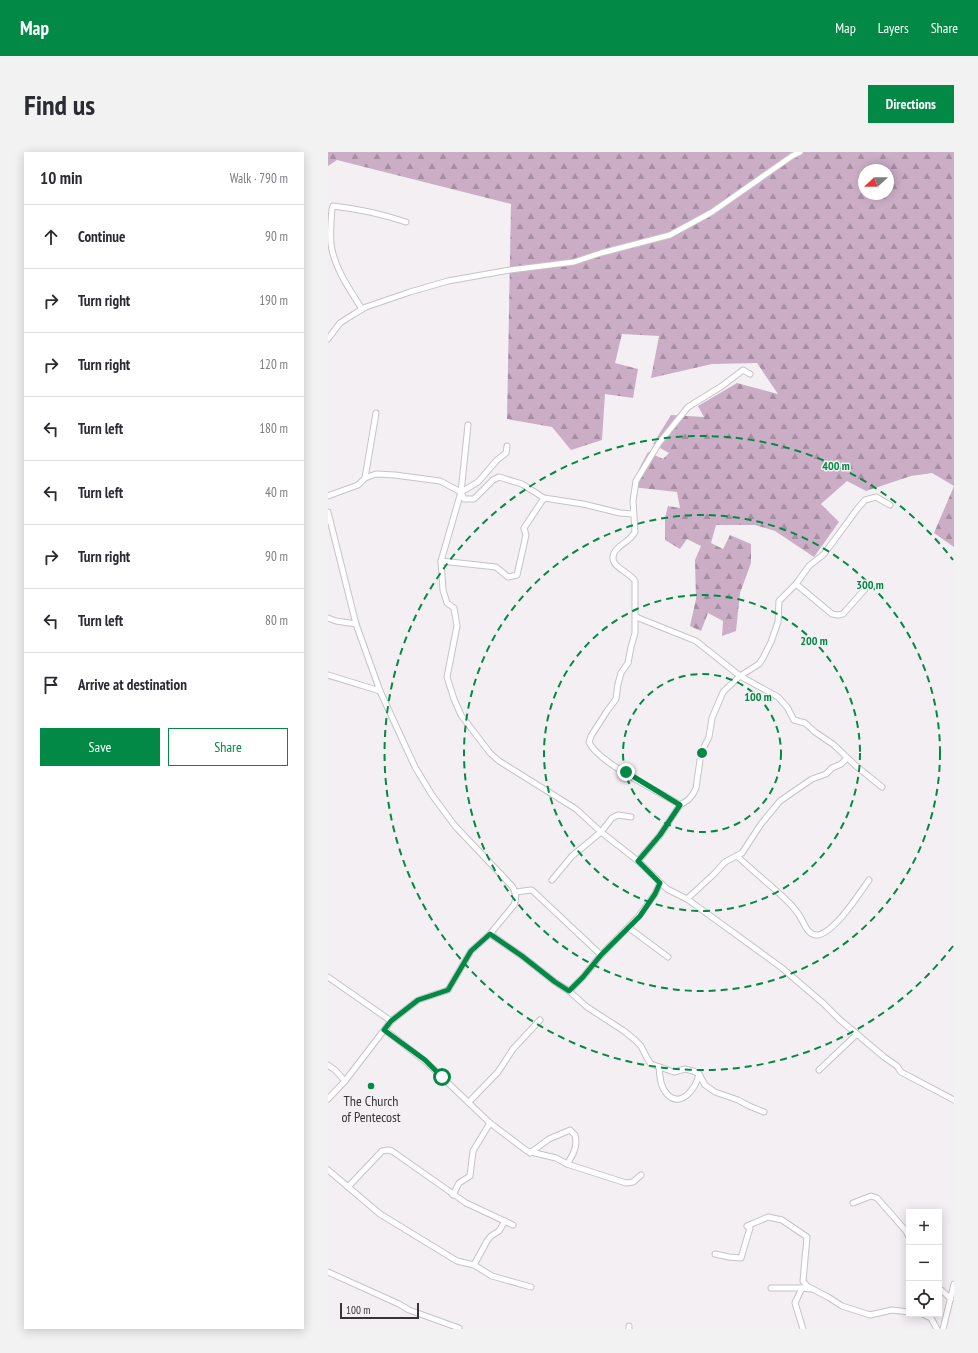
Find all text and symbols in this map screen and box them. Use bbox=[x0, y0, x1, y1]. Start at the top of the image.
text: Map bbox=[20, 16, 49, 40]
text: Map bbox=[835, 19, 856, 37]
text: Layers bbox=[878, 19, 909, 37]
text: Share bbox=[931, 19, 958, 37]
button: Directions bbox=[868, 85, 954, 123]
text: Find us bbox=[24, 86, 95, 123]
north arrow bbox=[858, 164, 894, 200]
text: 10 min bbox=[40, 167, 82, 189]
text: Walk · 790 m bbox=[230, 170, 288, 187]
icon: ahead bbox=[40, 226, 62, 248]
text: Continue bbox=[78, 227, 125, 246]
text: 90 m bbox=[265, 228, 288, 245]
icon: right bbox=[40, 290, 62, 312]
text: Turn right bbox=[78, 291, 130, 310]
text: 190 m bbox=[259, 292, 288, 309]
icon: right bbox=[40, 354, 62, 376]
text: Turn right bbox=[78, 355, 130, 374]
text: 120 m bbox=[259, 356, 288, 373]
icon: left bbox=[40, 418, 62, 440]
text: Turn left bbox=[78, 419, 123, 438]
text: 180 m bbox=[259, 420, 288, 437]
text: 400 m bbox=[822, 458, 850, 473]
icon: left bbox=[40, 482, 62, 504]
text: Turn left bbox=[78, 483, 123, 502]
text: 40 m bbox=[265, 484, 288, 501]
icon: right bbox=[40, 546, 62, 568]
text: Turn right bbox=[78, 547, 130, 566]
text: 90 m bbox=[265, 548, 288, 565]
text: 300 m bbox=[856, 577, 884, 592]
icon: left bbox=[40, 610, 62, 632]
text: Turn left bbox=[78, 611, 123, 630]
text: 80 m bbox=[265, 612, 288, 629]
text: 200 m bbox=[800, 633, 828, 648]
icon: arrive bbox=[40, 674, 62, 696]
text: Arrive at destination bbox=[78, 675, 187, 694]
text: 100 m bbox=[744, 689, 772, 704]
button: Save bbox=[40, 728, 160, 766]
button: Share bbox=[168, 728, 288, 766]
centre of rings bbox=[695, 746, 709, 760]
route end bbox=[617, 763, 635, 781]
route start bbox=[433, 1068, 451, 1086]
marker: The Church of Pentecost bbox=[366, 1081, 376, 1091]
place label: The Church of Pentecost bbox=[341, 1092, 401, 1126]
map controls bbox=[906, 1209, 942, 1317]
button: + bbox=[906, 1209, 942, 1245]
button: − bbox=[906, 1245, 942, 1281]
button: locate bbox=[906, 1281, 942, 1317]
scale bar bbox=[340, 1301, 419, 1320]
text: 100 m bbox=[346, 1303, 370, 1317]

